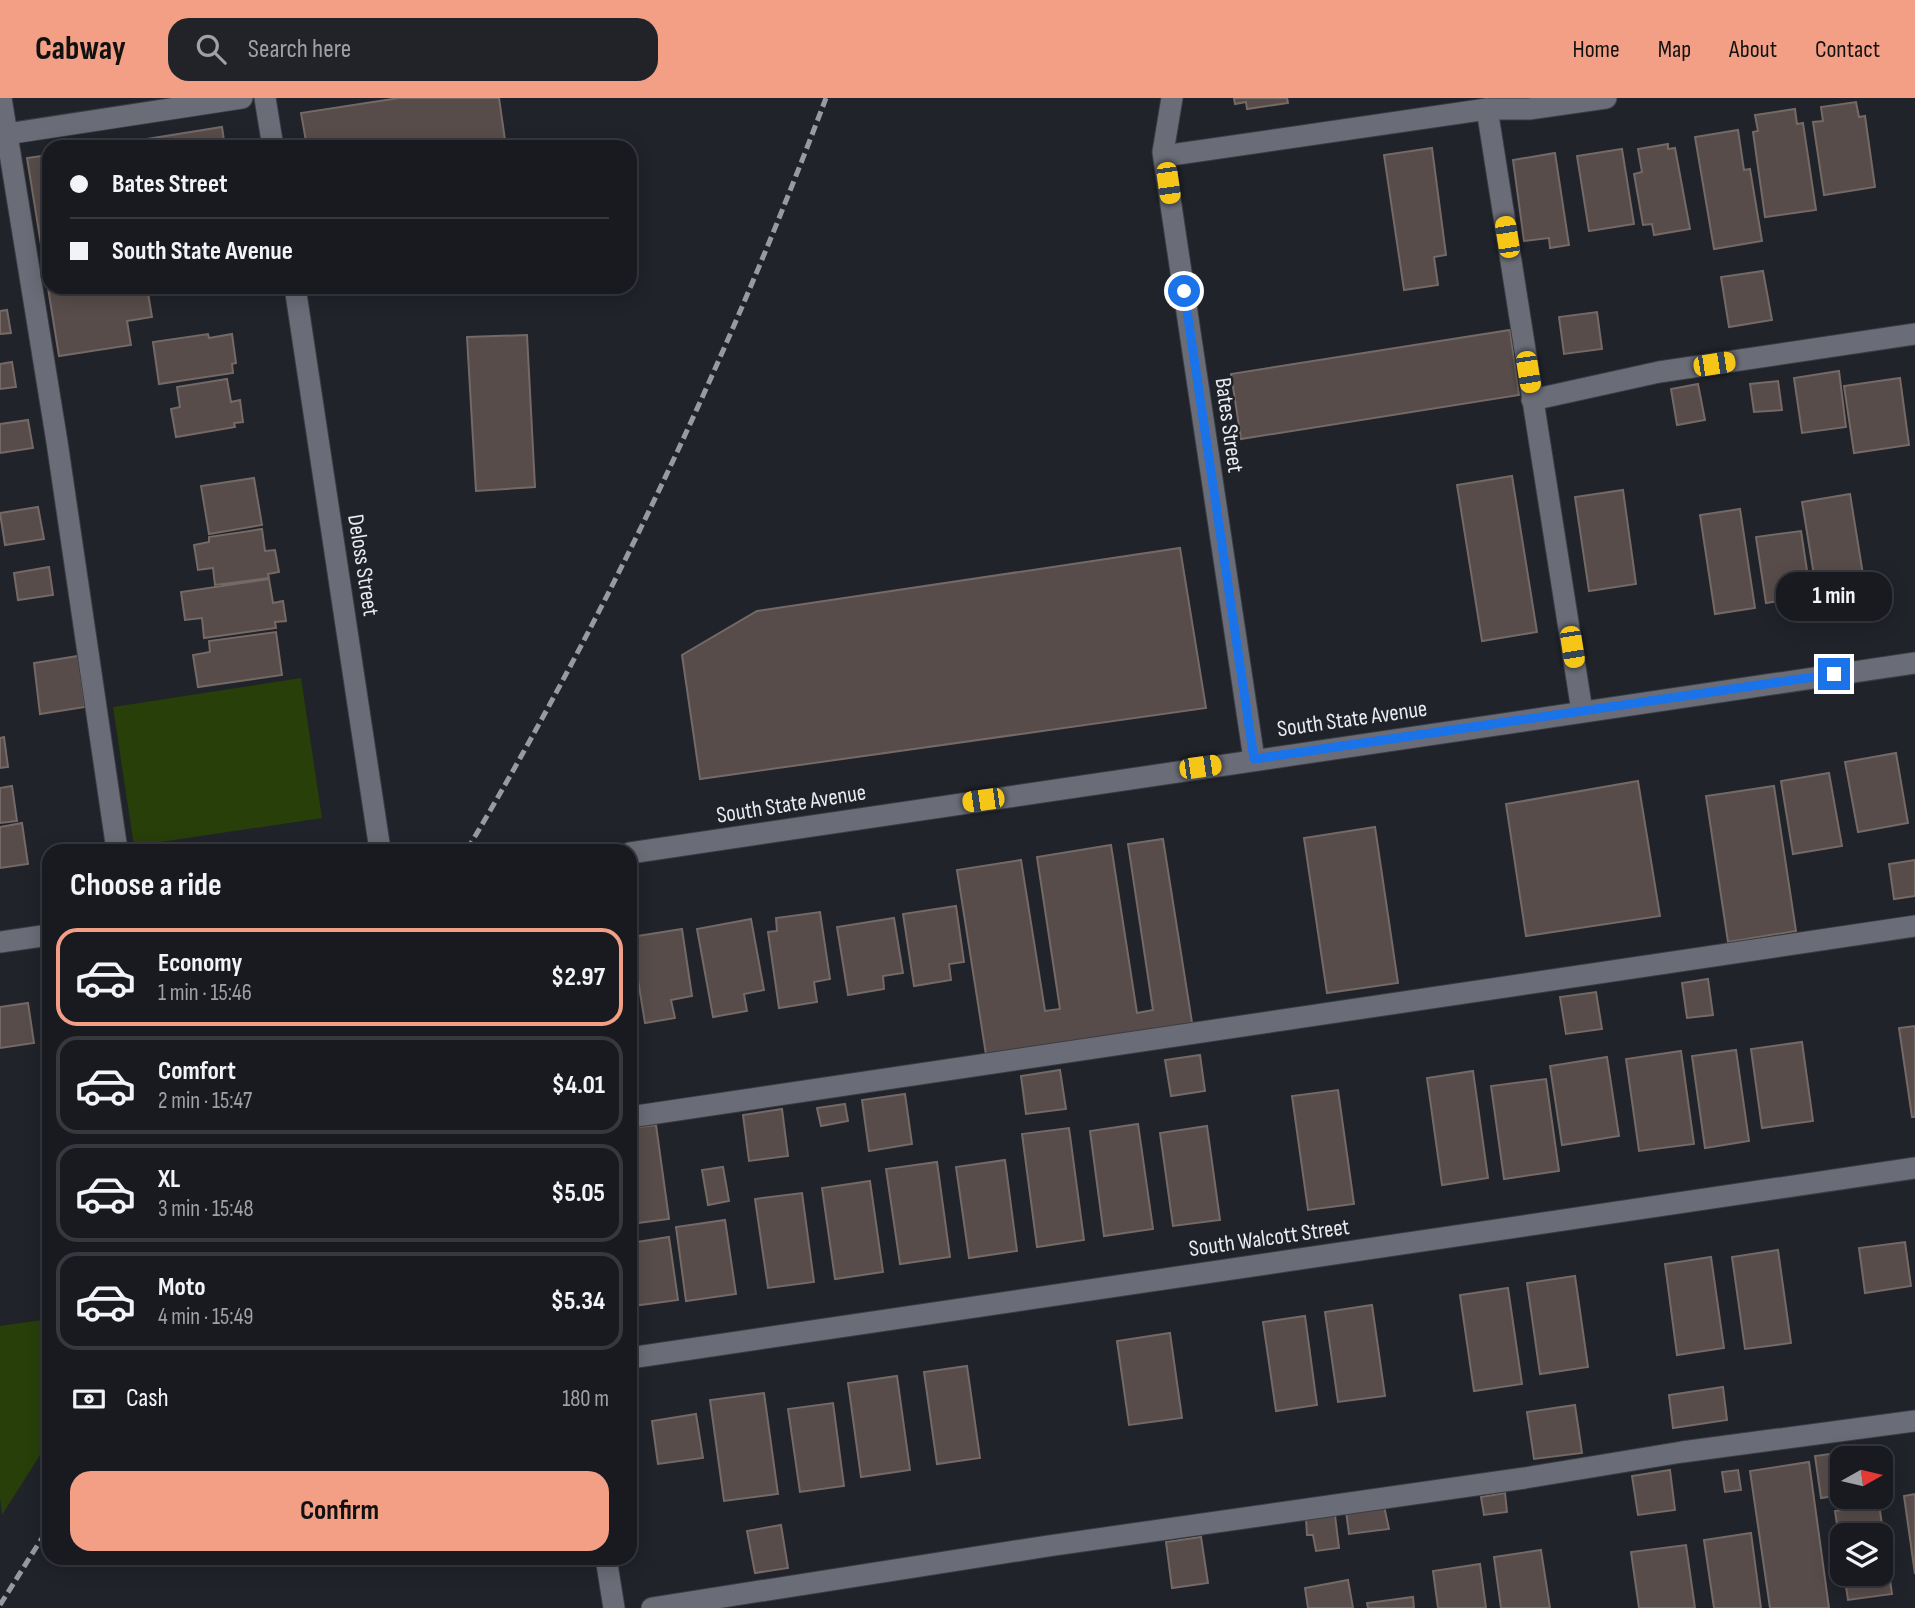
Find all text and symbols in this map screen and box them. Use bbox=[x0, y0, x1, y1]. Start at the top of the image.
search box bbox=[168, 18, 658, 81]
text: Cabway bbox=[35, 29, 126, 69]
icon: search bbox=[192, 30, 230, 68]
text: Search here bbox=[248, 34, 351, 65]
text: Home bbox=[1572, 35, 1620, 64]
text: Map bbox=[1658, 35, 1691, 64]
text: About bbox=[1729, 35, 1777, 64]
text: Contact bbox=[1815, 35, 1880, 64]
car bbox=[1155, 161, 1182, 205]
text: Bates Street bbox=[112, 169, 228, 200]
car bbox=[1494, 215, 1521, 259]
text: South State Avenue bbox=[112, 236, 293, 267]
route start bbox=[1168, 275, 1200, 307]
car bbox=[1515, 350, 1542, 394]
car bbox=[1692, 350, 1737, 378]
street label: Bates Street bbox=[1208, 376, 1250, 474]
street label: Deloss Street bbox=[341, 512, 385, 618]
callout: 1 min bbox=[1776, 573, 1892, 622]
text: 1 min bbox=[1813, 582, 1855, 610]
car bbox=[1559, 625, 1586, 669]
route end bbox=[1818, 658, 1850, 690]
street label: South State Avenue bbox=[1275, 695, 1429, 743]
car bbox=[1178, 754, 1223, 780]
street label: South State Avenue bbox=[714, 778, 868, 830]
car bbox=[961, 787, 1006, 813]
text: Choose a ride bbox=[70, 866, 222, 905]
icon: car bbox=[74, 946, 137, 1009]
text: Economy bbox=[158, 948, 242, 979]
text: $2.97 bbox=[551, 962, 605, 993]
text: 1 min · 15:46 bbox=[158, 979, 252, 1007]
icon: car bbox=[74, 1054, 137, 1117]
text: Comfort bbox=[158, 1056, 236, 1087]
text: $4.01 bbox=[552, 1070, 605, 1101]
text: 2 min · 15:47 bbox=[158, 1087, 252, 1115]
icon: car bbox=[74, 1162, 137, 1225]
text: XL bbox=[158, 1164, 180, 1195]
text: $5.05 bbox=[551, 1178, 605, 1209]
text: 3 min · 15:48 bbox=[158, 1195, 253, 1223]
street label: South Walcott Street bbox=[1187, 1213, 1351, 1263]
icon: car bbox=[74, 1270, 137, 1333]
text: Moto bbox=[158, 1272, 206, 1303]
text: $5.34 bbox=[551, 1286, 605, 1317]
text: 4 min · 15:49 bbox=[158, 1303, 254, 1331]
icon: cash bbox=[70, 1380, 108, 1418]
text: Cash bbox=[126, 1383, 169, 1414]
text: 180 m bbox=[562, 1385, 609, 1413]
north arrow bbox=[1830, 1446, 1894, 1508]
map controls bbox=[1830, 1446, 1893, 1586]
button: Confirm bbox=[70, 1471, 609, 1551]
button: layers bbox=[1830, 1523, 1893, 1586]

